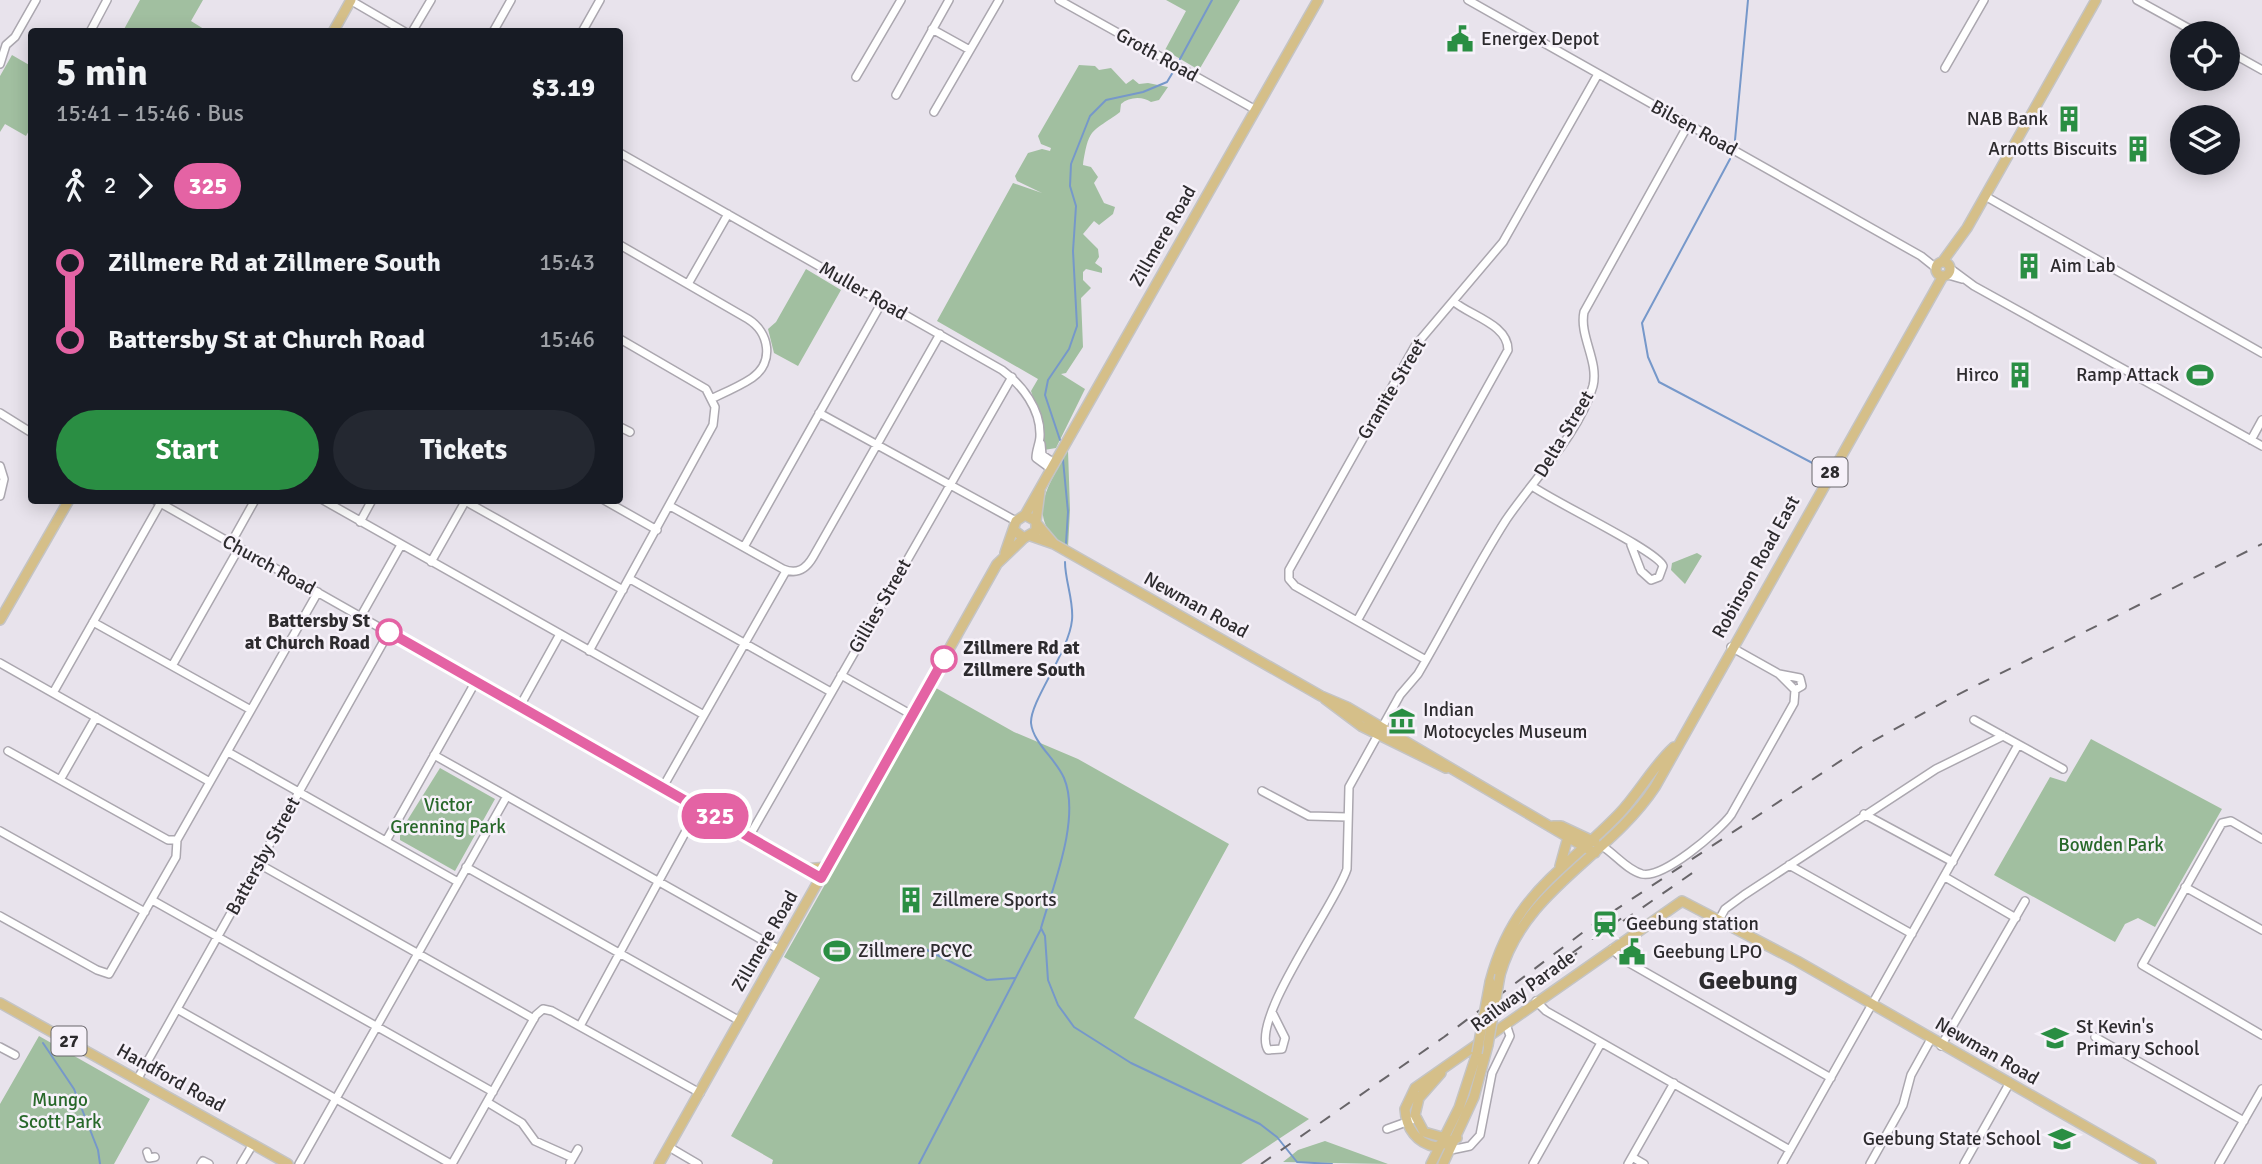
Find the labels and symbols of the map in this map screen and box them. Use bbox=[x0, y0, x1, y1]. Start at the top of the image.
street label: Groth Road bbox=[1112, 23, 1202, 87]
public building icon: Energex Depot bbox=[1445, 24, 1475, 54]
place label: Energex Depot bbox=[1481, 27, 1600, 51]
street label: Bilsen Road bbox=[1647, 94, 1741, 162]
building icon: NAB Bank bbox=[2054, 104, 2084, 134]
place label: NAB Bank bbox=[1967, 107, 2048, 131]
building icon: Arnotts Biscuits bbox=[2123, 134, 2153, 164]
place label: Arnotts Biscuits bbox=[1988, 137, 2117, 161]
street label: Zillmere Road bbox=[1125, 181, 1201, 291]
building icon: Aim Lab bbox=[2014, 251, 2044, 281]
place label: Aim Lab bbox=[2050, 254, 2115, 278]
street label: Muller Road bbox=[815, 256, 911, 326]
street label: Granite Street bbox=[1352, 334, 1432, 444]
building icon: Hirco bbox=[2005, 360, 2035, 390]
sports icon: Ramp Attack bbox=[2185, 360, 2215, 390]
place label: Hirco bbox=[1956, 363, 1999, 387]
place label: Ramp Attack bbox=[2076, 363, 2179, 387]
street label: Delta Street bbox=[1529, 386, 1599, 482]
road number: 28 bbox=[1812, 458, 1848, 486]
street label: Robinson Road East bbox=[1707, 491, 1805, 643]
street label: Church Road bbox=[218, 530, 320, 600]
street label: Gillies Street bbox=[843, 554, 917, 657]
street label: Newman Road bbox=[1139, 566, 1253, 644]
place label: Battersby St at Church Road bbox=[245, 609, 370, 655]
marker: Battersby St at Church Road bbox=[376, 619, 402, 645]
place label: Zillmere Rd at Zillmere South bbox=[963, 636, 1085, 682]
marker: Zillmere Rd at Zillmere South bbox=[931, 646, 957, 672]
place label: Indian Motocycles Museum bbox=[1423, 698, 1587, 744]
museum icon: Indian Motocycles Museum bbox=[1387, 706, 1417, 736]
street label: Battersby Street bbox=[221, 792, 306, 919]
park label: Victor Grenning Park bbox=[390, 793, 506, 839]
line badge: 325 bbox=[675, 793, 755, 839]
park label: Bowden Park bbox=[2058, 833, 2164, 857]
building icon: Zillmere Sports bbox=[896, 885, 926, 915]
street label: Zillmere Road bbox=[727, 886, 803, 996]
place label: Zillmere Sports bbox=[932, 888, 1057, 912]
station icon: Geebung station bbox=[1590, 909, 1620, 939]
place label: Geebung station bbox=[1626, 912, 1759, 936]
sports icon: Zillmere PCYC bbox=[822, 936, 852, 966]
public building icon: Geebung LPO bbox=[1617, 937, 1647, 967]
place label: Zillmere PCYC bbox=[858, 939, 973, 963]
place label: Geebung LPO bbox=[1653, 940, 1762, 964]
street label: Railway Parade bbox=[1466, 945, 1580, 1037]
district label: Geebung bbox=[1698, 965, 1798, 997]
street label: Newman Road bbox=[1931, 1012, 2043, 1090]
place label: St Kevin's Primary School bbox=[2076, 1015, 2199, 1061]
school or university icon: St Kevin's Primary School bbox=[2040, 1023, 2070, 1053]
road number: 27 bbox=[52, 1026, 86, 1056]
street label: Handford Road bbox=[112, 1038, 230, 1118]
park label: Mungo Scott Park bbox=[18, 1088, 102, 1134]
school or university icon: Geebung State School bbox=[2047, 1124, 2077, 1154]
place label: Geebung State School bbox=[1863, 1127, 2041, 1151]

